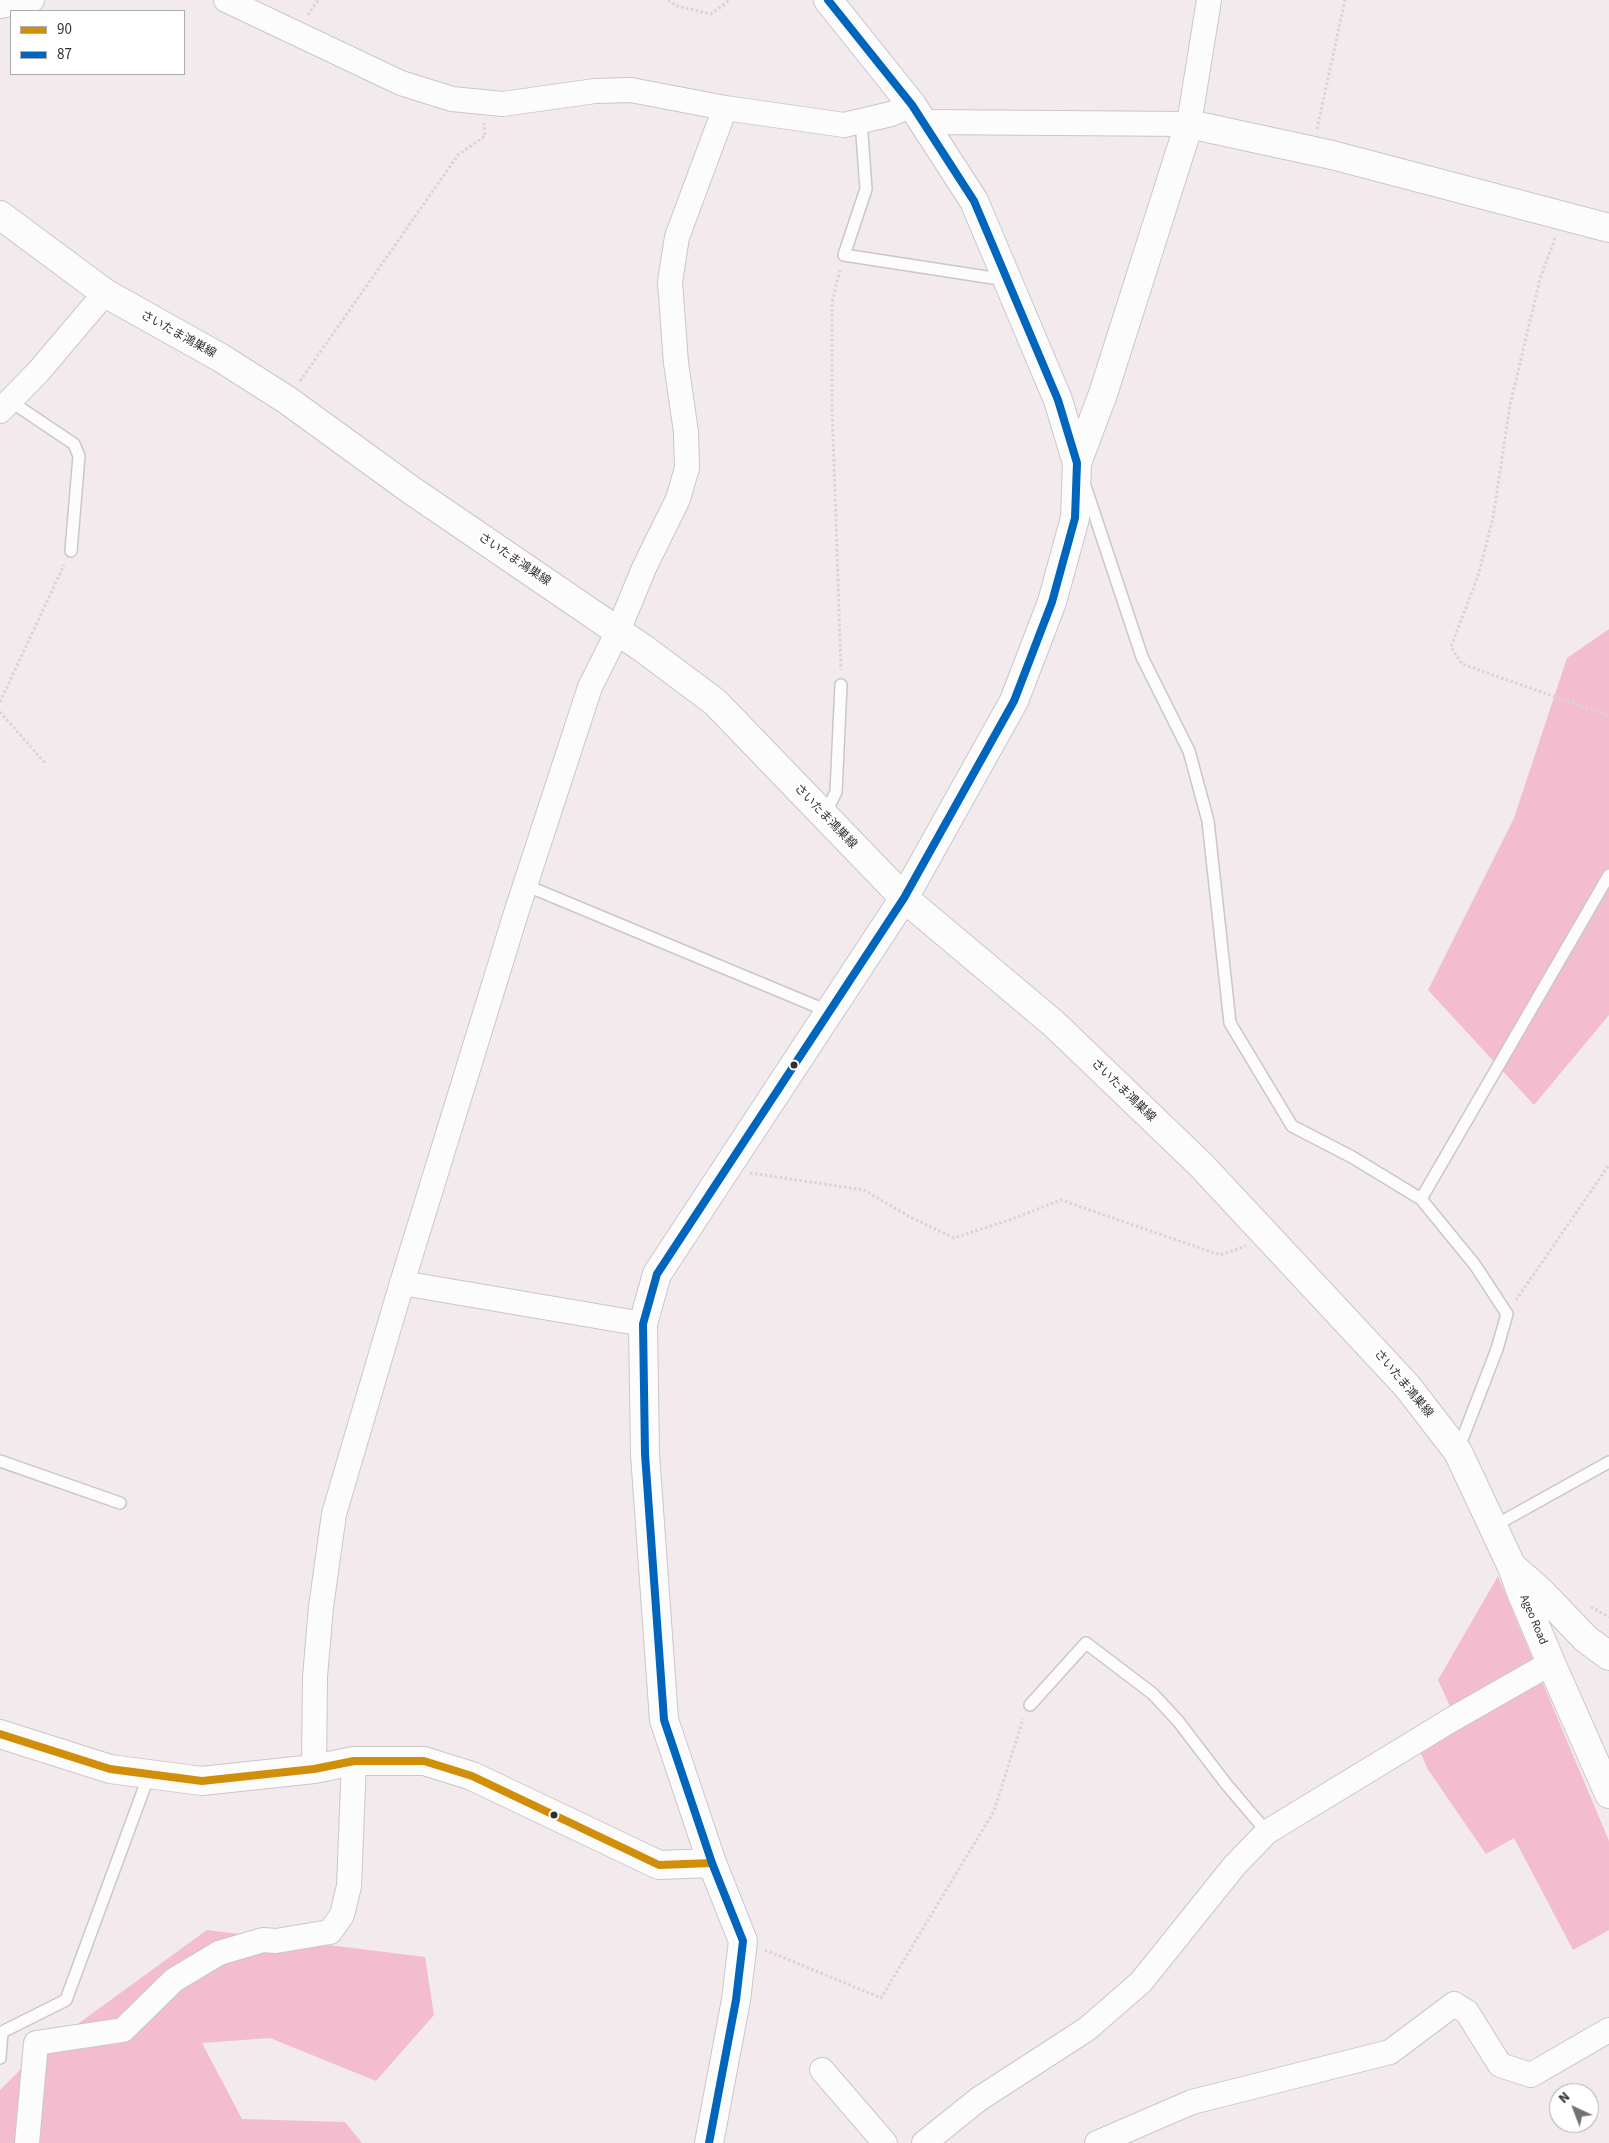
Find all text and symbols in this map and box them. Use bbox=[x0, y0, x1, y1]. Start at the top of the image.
legend bbox=[10, 10, 185, 75]
text: 90 bbox=[57, 19, 72, 40]
text: 87 bbox=[57, 44, 72, 65]
street label: さいたま鴻巣線 bbox=[138, 308, 218, 362]
street label: さいたま鴻巣線 bbox=[475, 531, 553, 589]
street label: さいたま鴻巣線 bbox=[791, 782, 859, 852]
street label: さいたま鴻巣線 bbox=[1088, 1057, 1158, 1125]
unlabelled marker bbox=[789, 1060, 799, 1070]
street label: さいたま鴻巣線 bbox=[1370, 1347, 1436, 1421]
street label: Ageo Road bbox=[1516, 1593, 1550, 1647]
unlabelled marker bbox=[549, 1810, 559, 1820]
north arrow bbox=[1549, 2083, 1599, 2133]
text: N bbox=[1554, 2087, 1575, 2108]

